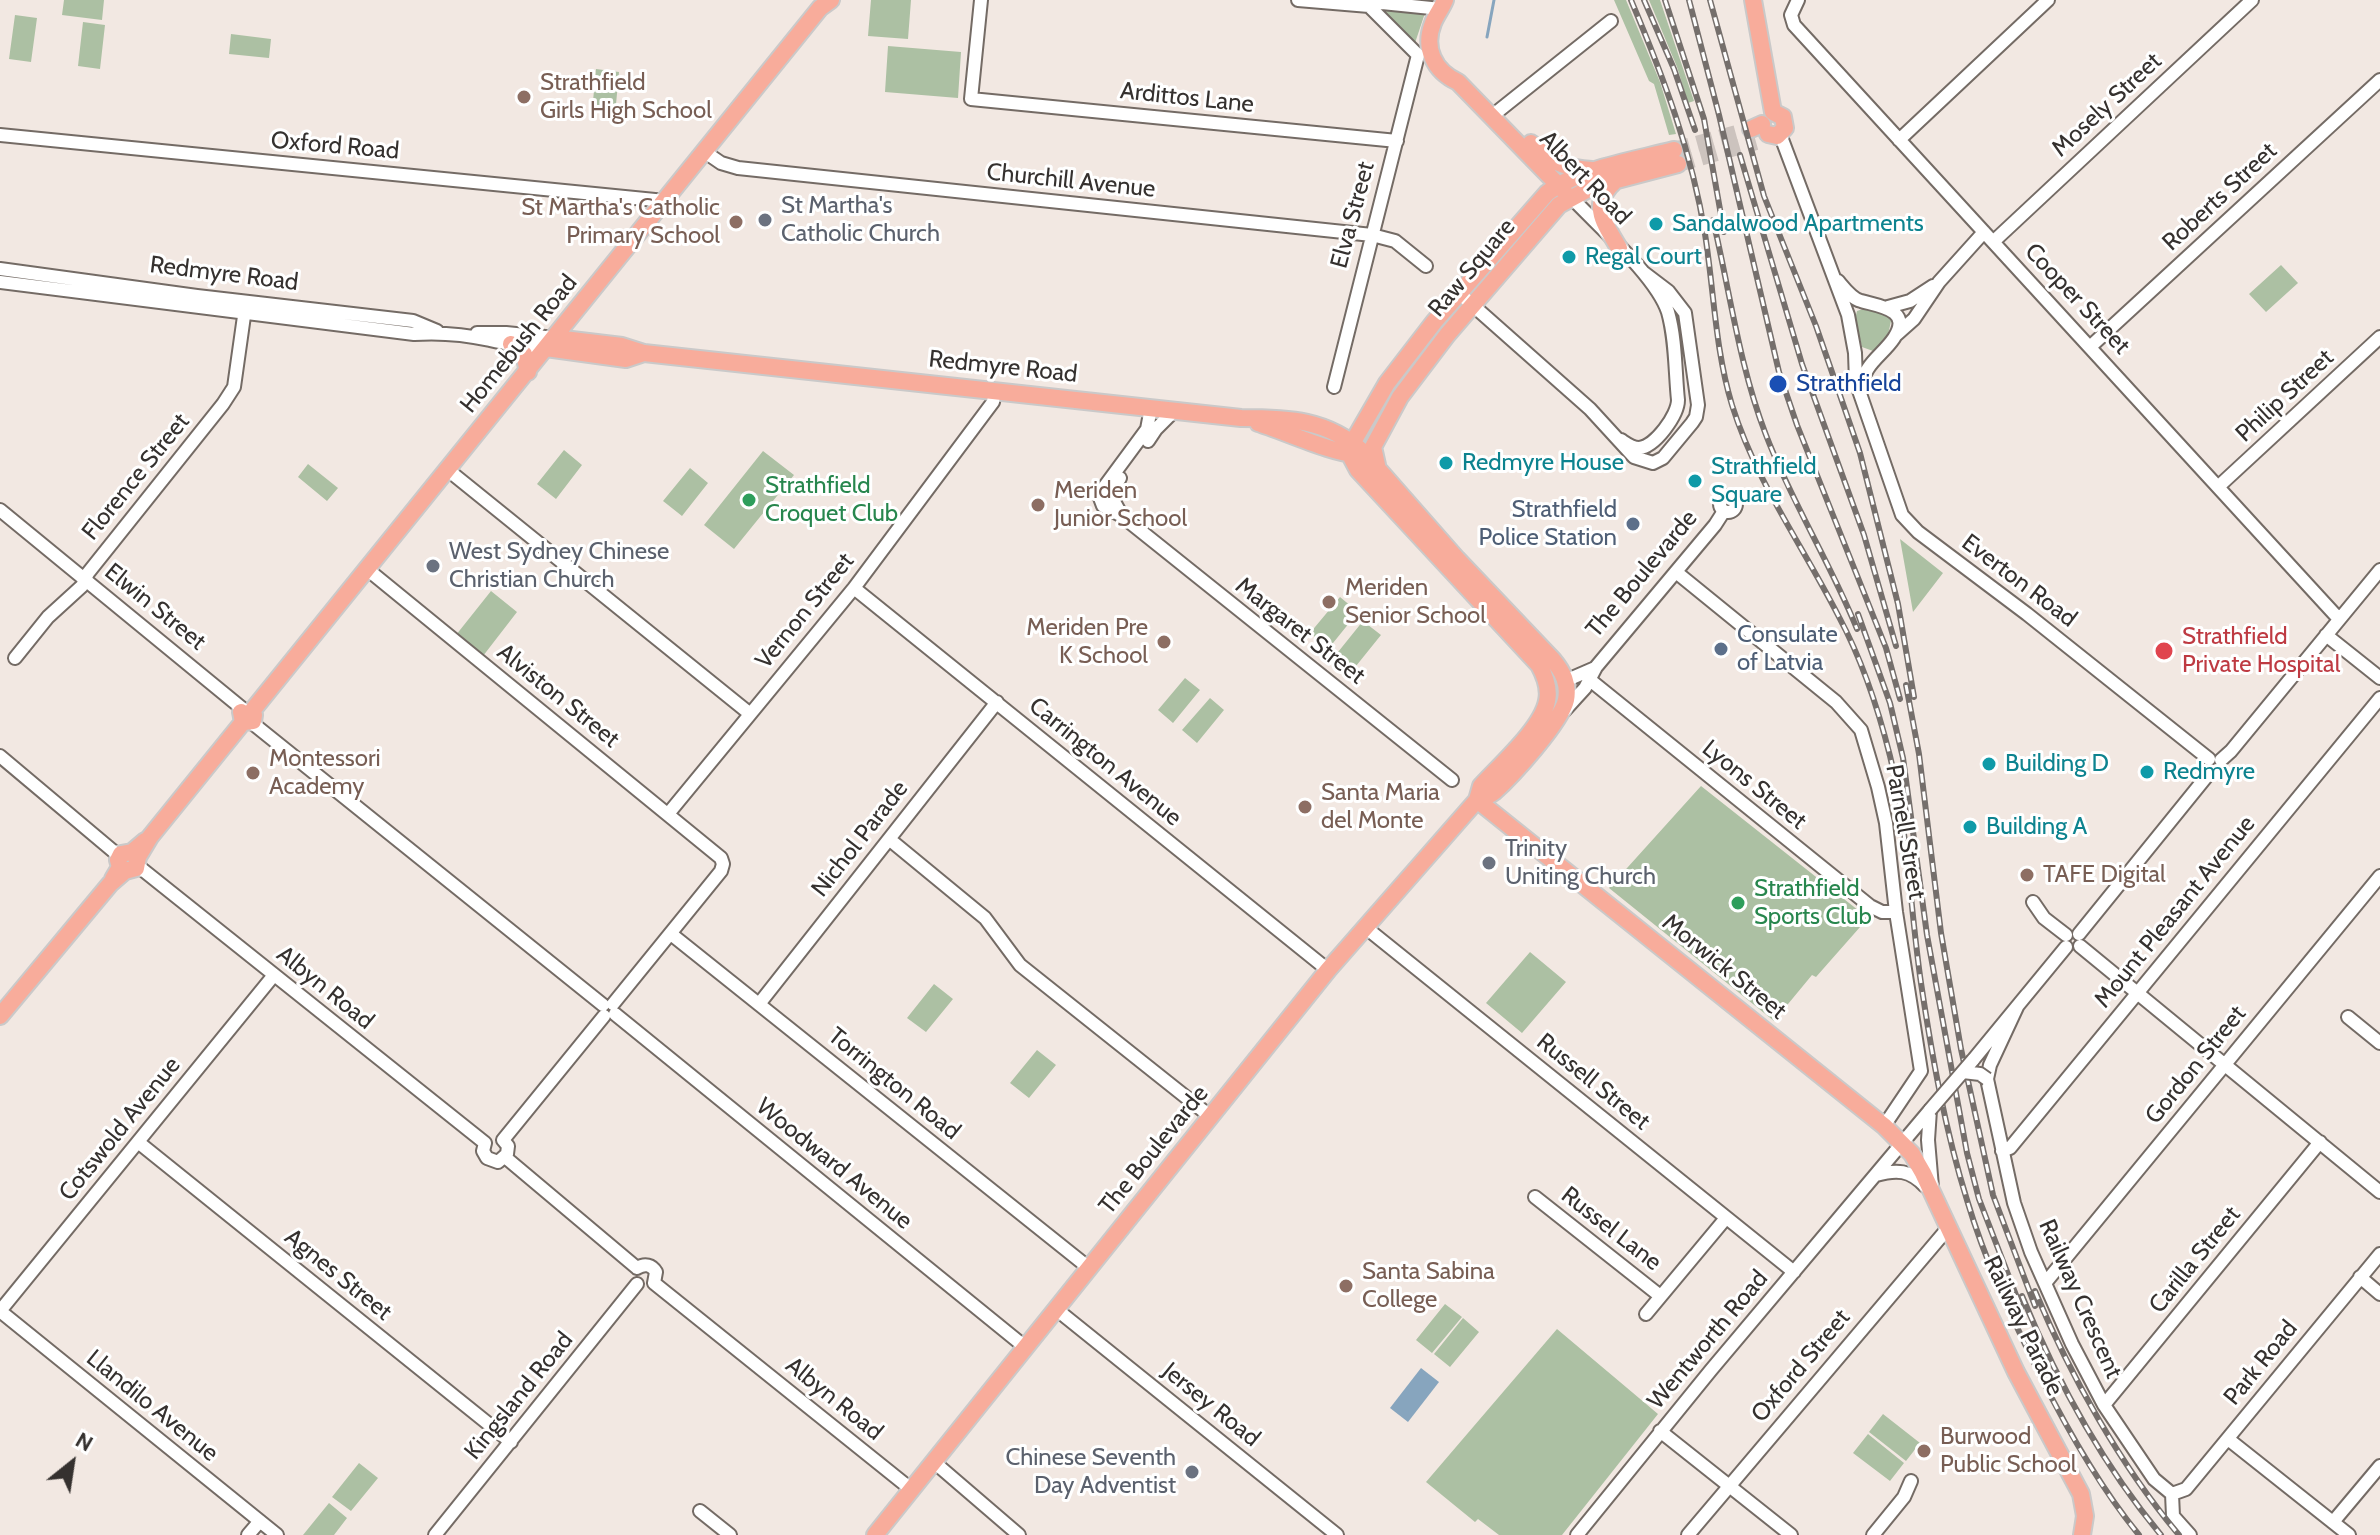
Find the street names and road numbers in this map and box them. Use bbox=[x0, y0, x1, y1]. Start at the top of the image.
street label: Mosely Street bbox=[2046, 47, 2168, 163]
street label: Ardittos Lane bbox=[1119, 77, 1255, 119]
street label: Albert Road bbox=[1533, 125, 1637, 231]
street label: Oxford Road bbox=[270, 126, 400, 166]
street label: Roberts Street bbox=[2157, 137, 2283, 257]
street label: Churchill Avenue bbox=[985, 158, 1157, 204]
street label: Elva Street bbox=[1325, 159, 1381, 271]
street label: Raw Square bbox=[1423, 213, 1521, 323]
street label: Cooper Street bbox=[2018, 238, 2136, 360]
street label: Redmyre Road bbox=[148, 251, 300, 297]
street label: Homebush Road bbox=[454, 269, 584, 419]
street label: Philip Street bbox=[2230, 344, 2340, 448]
street label: Redmyre Road bbox=[927, 345, 1079, 389]
street label: Florence Street bbox=[76, 408, 196, 546]
street label: The Boulevarde bbox=[1580, 505, 1704, 643]
street label: Everton Road bbox=[1956, 528, 2082, 634]
street label: Vernon Street bbox=[750, 547, 860, 675]
street label: Elwin Street bbox=[99, 557, 211, 657]
street label: Margaret Street bbox=[1229, 571, 1371, 691]
street label: Alviston Street bbox=[491, 638, 625, 754]
street label: Carrington Avenue bbox=[1023, 692, 1187, 832]
street label: Lyons Street bbox=[1696, 734, 1812, 836]
street label: Parnell Street bbox=[1879, 762, 1931, 902]
street label: Nichol Parade bbox=[806, 775, 914, 903]
street label: Mount Pleasant Avenue bbox=[2089, 810, 2261, 1014]
street label: Morwick Street bbox=[1656, 908, 1792, 1026]
street label: Albyn Road bbox=[271, 940, 379, 1036]
street label: Gordon Street bbox=[2140, 1000, 2252, 1130]
street label: Torrington Road bbox=[822, 1022, 966, 1146]
street label: Russell Street bbox=[1531, 1028, 1655, 1136]
street label: Cotswold Avenue bbox=[53, 1051, 187, 1207]
street label: The Boulevarde bbox=[1093, 1080, 1215, 1220]
street label: Woodward Avenue bbox=[750, 1092, 918, 1236]
street label: Russel Lane bbox=[1555, 1181, 1667, 1277]
street label: Carilla Street bbox=[2143, 1201, 2247, 1319]
street label: Railway Crescent bbox=[2032, 1215, 2128, 1383]
street label: Agnes Street bbox=[279, 1223, 397, 1327]
street label: Railway Parade bbox=[1977, 1251, 2069, 1401]
street label: Wentworth Road bbox=[1642, 1265, 1774, 1415]
street label: Oxford Street bbox=[1746, 1304, 1856, 1428]
street label: Park Road bbox=[2218, 1315, 2304, 1411]
street label: Kingsland Road bbox=[459, 1326, 579, 1466]
street label: Llandilo Avenue bbox=[80, 1344, 224, 1468]
street label: Albyn Road bbox=[780, 1351, 888, 1447]
street label: Jersey Road bbox=[1156, 1357, 1266, 1453]

